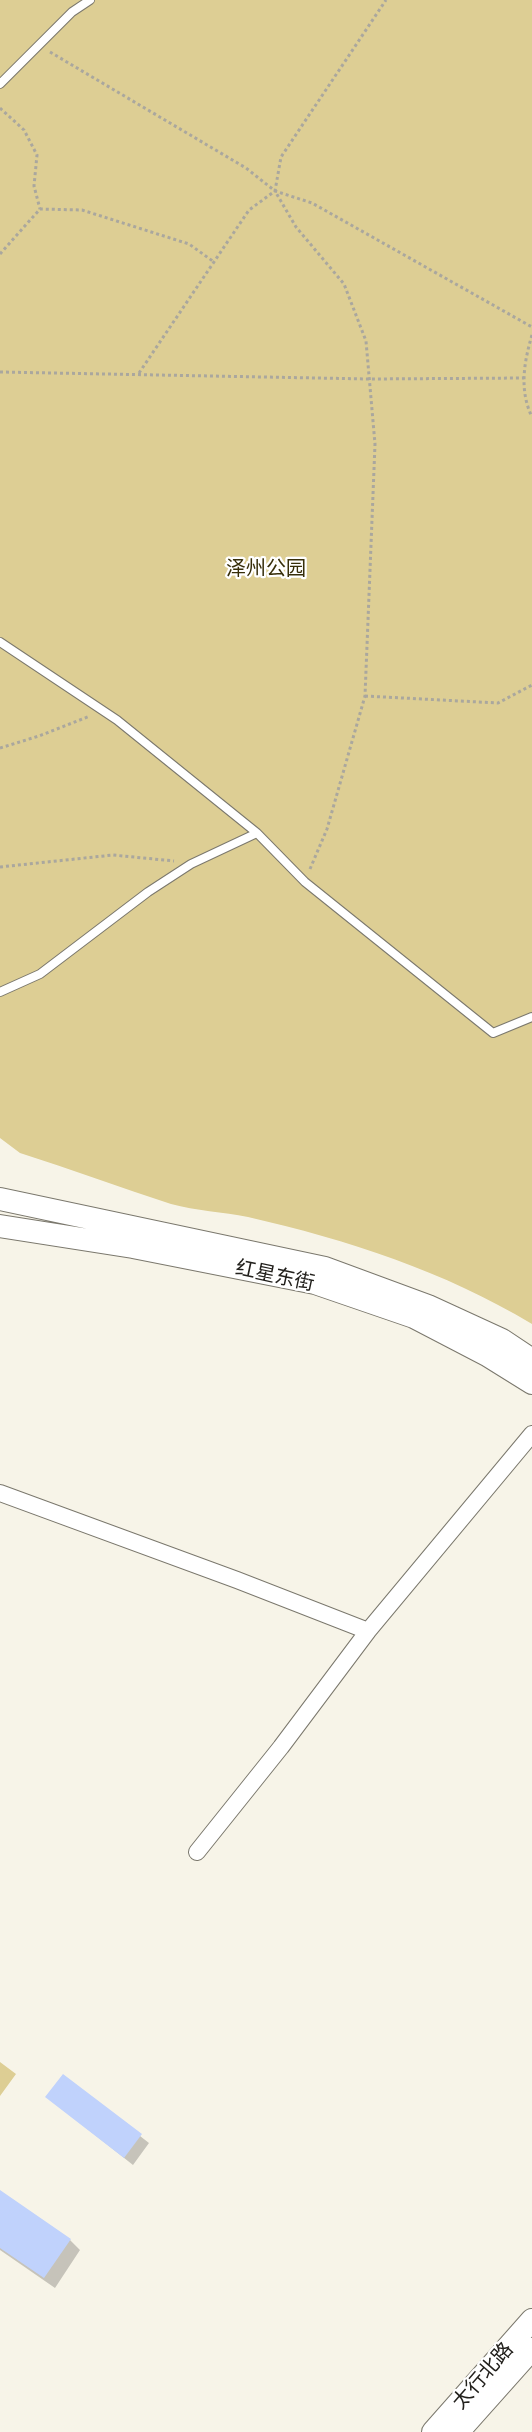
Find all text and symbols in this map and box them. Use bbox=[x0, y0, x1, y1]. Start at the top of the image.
park label: 泽州公园 bbox=[226, 557, 306, 581]
street label: 红星东街 bbox=[233, 1256, 317, 1296]
street label: 太行北路 bbox=[448, 2338, 518, 2414]

